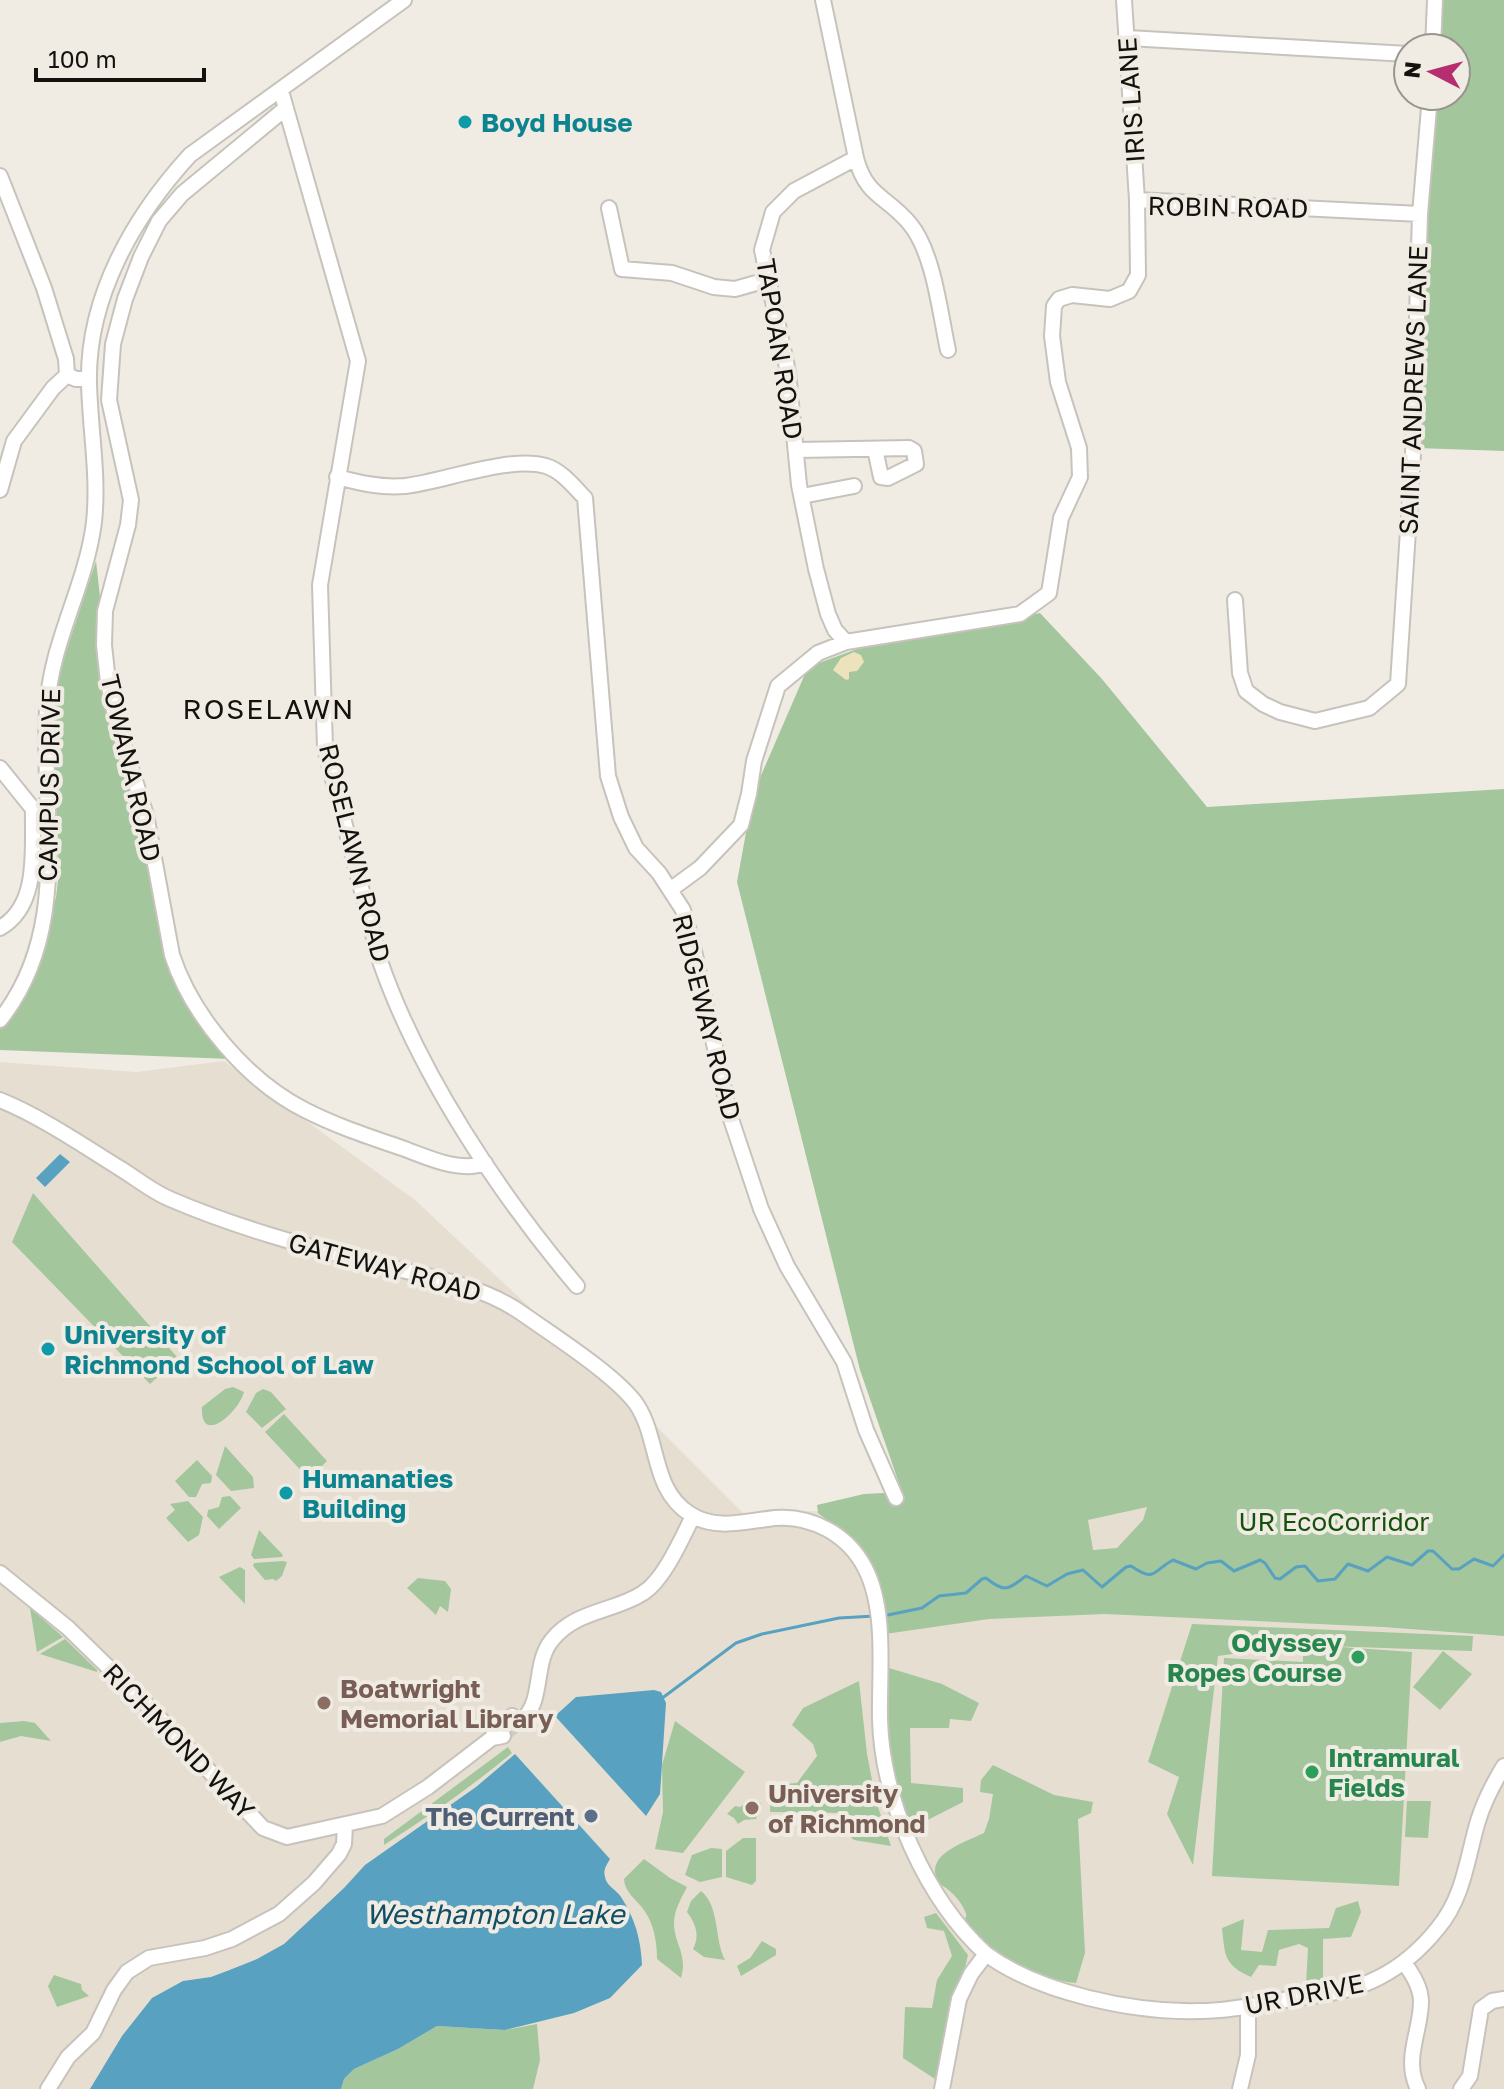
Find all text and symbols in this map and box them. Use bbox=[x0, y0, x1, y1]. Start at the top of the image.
scale bar bbox=[36, 32, 204, 82]
north arrow bbox=[1392, 32, 1472, 112]
street label: IRIS LANE bbox=[1111, 36, 1151, 164]
text: 100 m bbox=[48, 44, 117, 73]
text: N bbox=[1397, 60, 1426, 80]
place label: Boyd House bbox=[481, 107, 633, 138]
marker: Boyd House bbox=[456, 113, 474, 131]
street label: ROBIN ROAD bbox=[1147, 190, 1309, 224]
street label: SAINT ANDREWS LANE bbox=[1392, 245, 1434, 535]
street label: TAPOAN ROAD bbox=[750, 256, 810, 442]
street label: TOWANA ROAD bbox=[94, 671, 168, 865]
street label: CAMPUS DRIVE bbox=[32, 688, 66, 882]
district label: ROSELAWN bbox=[183, 692, 355, 725]
street label: ROSELAWN ROAD bbox=[313, 741, 397, 965]
street label: RIDGEWAY ROAD bbox=[666, 911, 748, 1123]
street label: GATEWAY ROAD bbox=[285, 1226, 485, 1308]
place label: University of Richmond School of Law bbox=[64, 1319, 374, 1380]
marker: University of Richmond School of Law bbox=[39, 1340, 57, 1358]
place label: Humanaties Building bbox=[302, 1463, 453, 1524]
marker: Humanaties Building bbox=[277, 1484, 295, 1502]
park label: UR EcoCorridor bbox=[1239, 1506, 1429, 1537]
place label: Odyssey Ropes Course bbox=[1167, 1627, 1342, 1688]
marker: Odyssey Ropes Course bbox=[1349, 1648, 1367, 1666]
street label: RICHMOND WAY bbox=[97, 1657, 261, 1825]
place label: Boatwright Memorial Library bbox=[340, 1673, 554, 1734]
marker: Boatwright Memorial Library bbox=[315, 1694, 333, 1712]
place label: Intramural Fields bbox=[1328, 1742, 1460, 1803]
marker: Intramural Fields bbox=[1303, 1763, 1321, 1781]
place label: University of Richmond bbox=[768, 1778, 925, 1839]
marker: University of Richmond bbox=[743, 1799, 761, 1817]
place label: The Current bbox=[425, 1801, 575, 1832]
marker: The Current bbox=[582, 1807, 600, 1825]
water label: Westhampton Lake bbox=[366, 1897, 626, 1930]
street label: UR DRIVE bbox=[1242, 1967, 1366, 2021]

